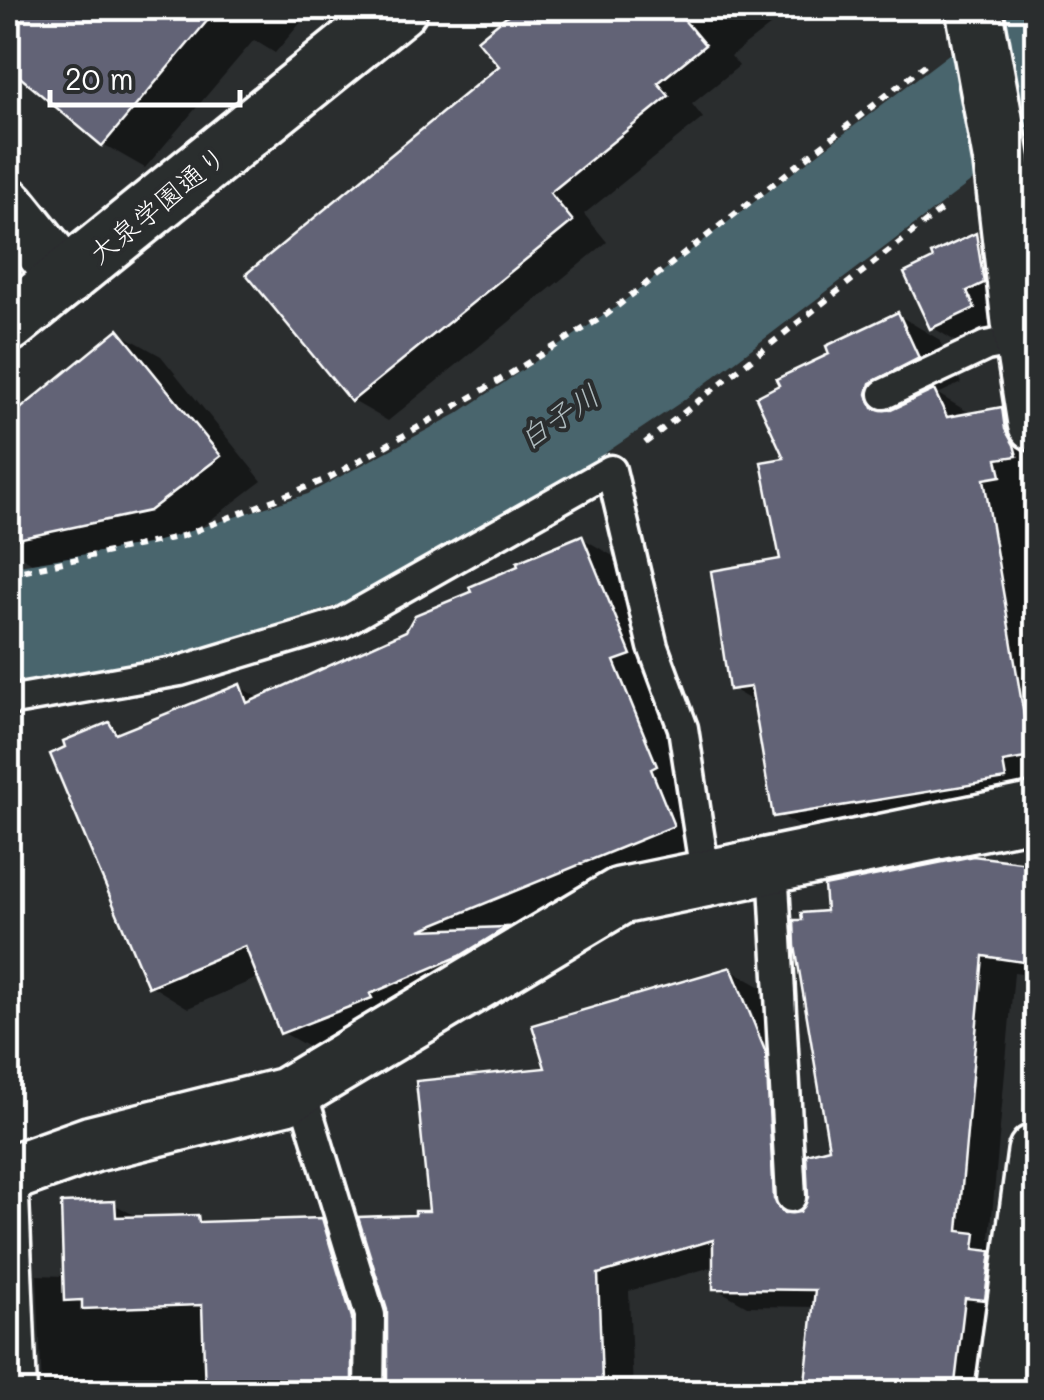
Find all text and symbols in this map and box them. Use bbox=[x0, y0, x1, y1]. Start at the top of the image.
scale bar bbox=[50, 45, 240, 107]
text: 20 m bbox=[65, 58, 134, 98]
street label: 大泉学園通り bbox=[80, 137, 234, 271]
water label: 白子川 bbox=[510, 374, 606, 458]

